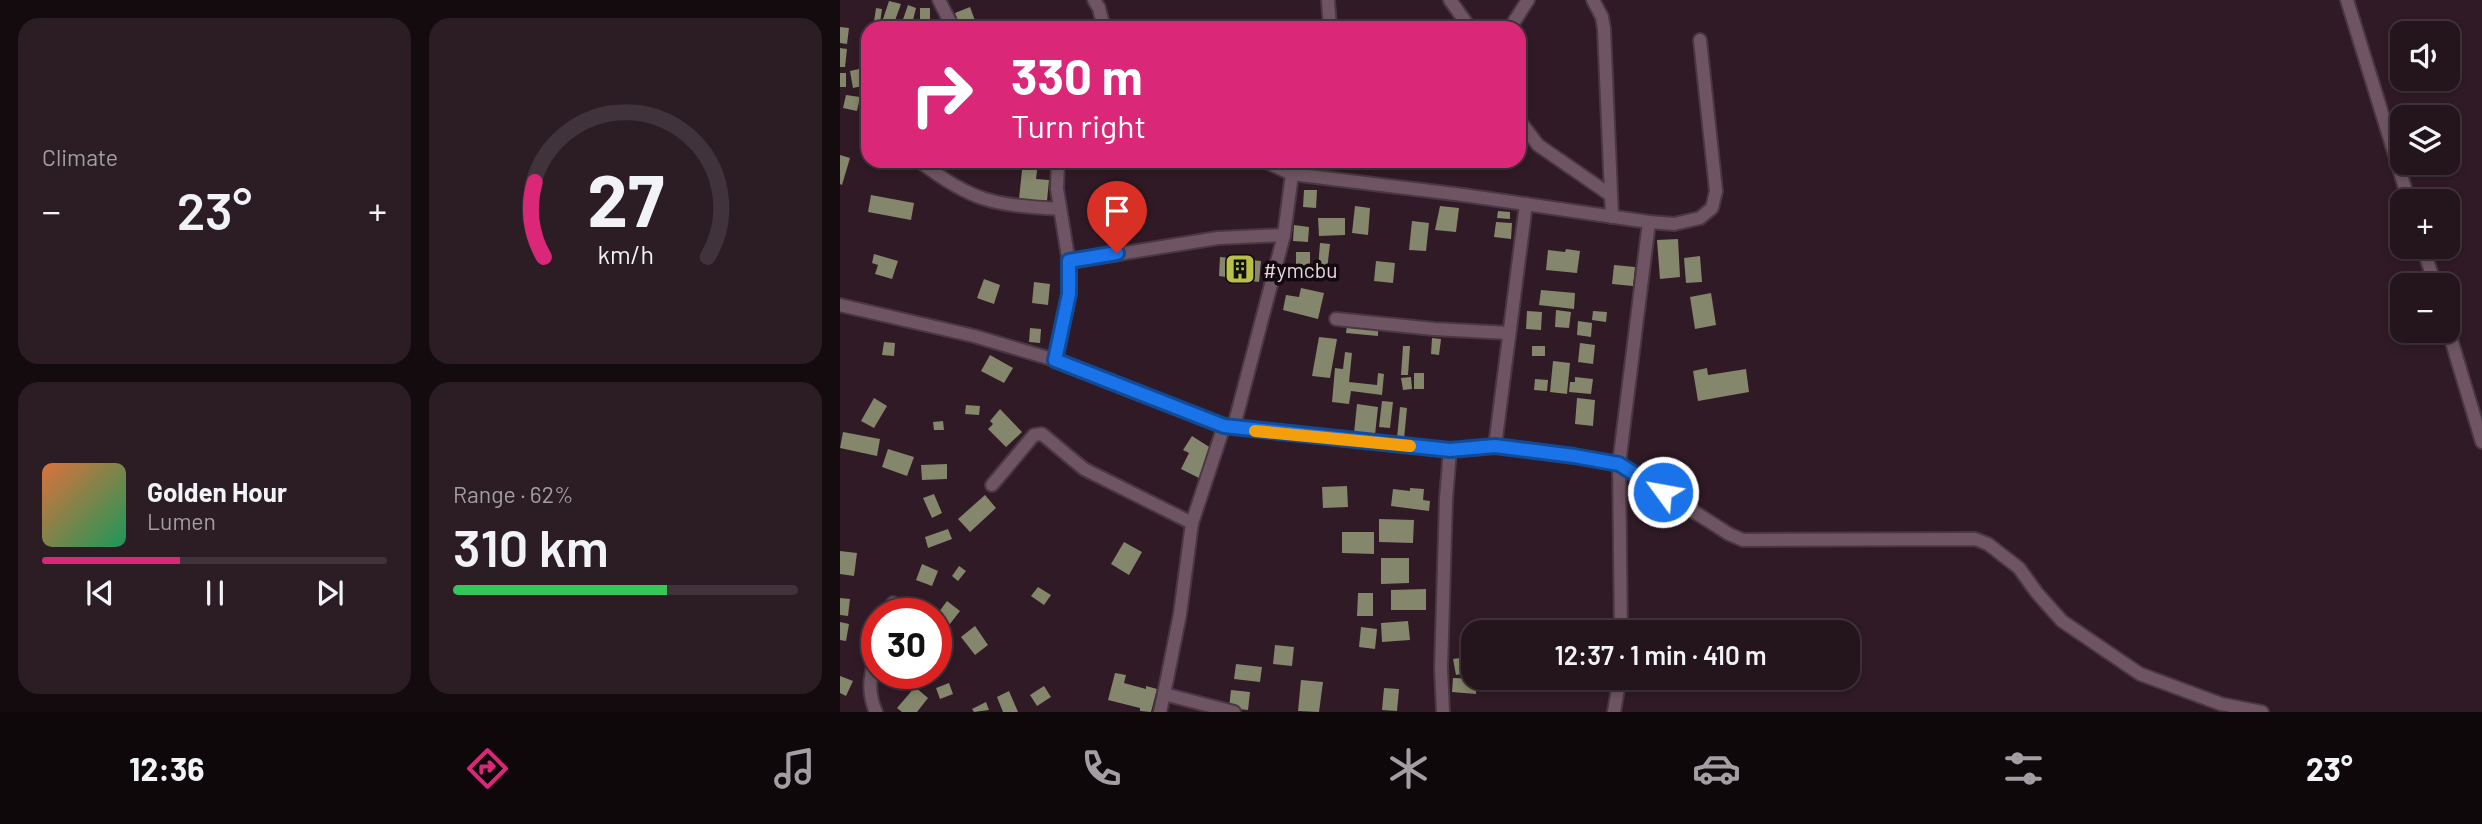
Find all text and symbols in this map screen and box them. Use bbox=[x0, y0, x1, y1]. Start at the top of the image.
map controls bbox=[2390, 21, 2460, 343]
button: sound bbox=[2390, 21, 2460, 91]
text: 330 m bbox=[1011, 46, 1143, 105]
icon: right bbox=[896, 49, 987, 140]
button: layers bbox=[2390, 105, 2460, 175]
text: Turn right bbox=[1011, 106, 1146, 144]
text: Climate bbox=[42, 143, 118, 171]
text: 27 bbox=[587, 154, 664, 242]
text: 23° bbox=[177, 178, 252, 240]
pin bbox=[1087, 181, 1147, 253]
text: − bbox=[42, 187, 61, 233]
text: + bbox=[368, 187, 387, 233]
button: + bbox=[2390, 189, 2460, 259]
icon: arrive bbox=[1098, 192, 1136, 230]
text: km/h bbox=[597, 239, 654, 269]
building icon: #ymcbu bbox=[1223, 252, 1257, 286]
place label: #ymcbu bbox=[1263, 257, 1337, 282]
button: − bbox=[2390, 273, 2460, 343]
position arrow bbox=[1626, 455, 1700, 529]
text: Golden Hour bbox=[147, 476, 287, 507]
text: Range · 62% bbox=[453, 480, 574, 508]
text: Lumen bbox=[147, 507, 216, 535]
text: 310 km bbox=[453, 515, 609, 577]
icon: previous bbox=[81, 574, 119, 612]
icon: pause bbox=[196, 574, 234, 612]
icon: next bbox=[311, 574, 349, 612]
speed limit sign: 30 bbox=[861, 598, 952, 689]
text: 12:37 · 1 min · 410 m bbox=[1555, 639, 1766, 670]
icon: directions bbox=[463, 744, 512, 793]
icon: music bbox=[770, 744, 819, 793]
icon: phone bbox=[1077, 744, 1126, 793]
icon: climate bbox=[1384, 744, 1433, 793]
icon: car bbox=[1692, 744, 1741, 793]
icon: filters bbox=[1999, 744, 2048, 793]
text: 12:36 bbox=[129, 749, 204, 787]
text: 23° bbox=[2306, 749, 2353, 787]

